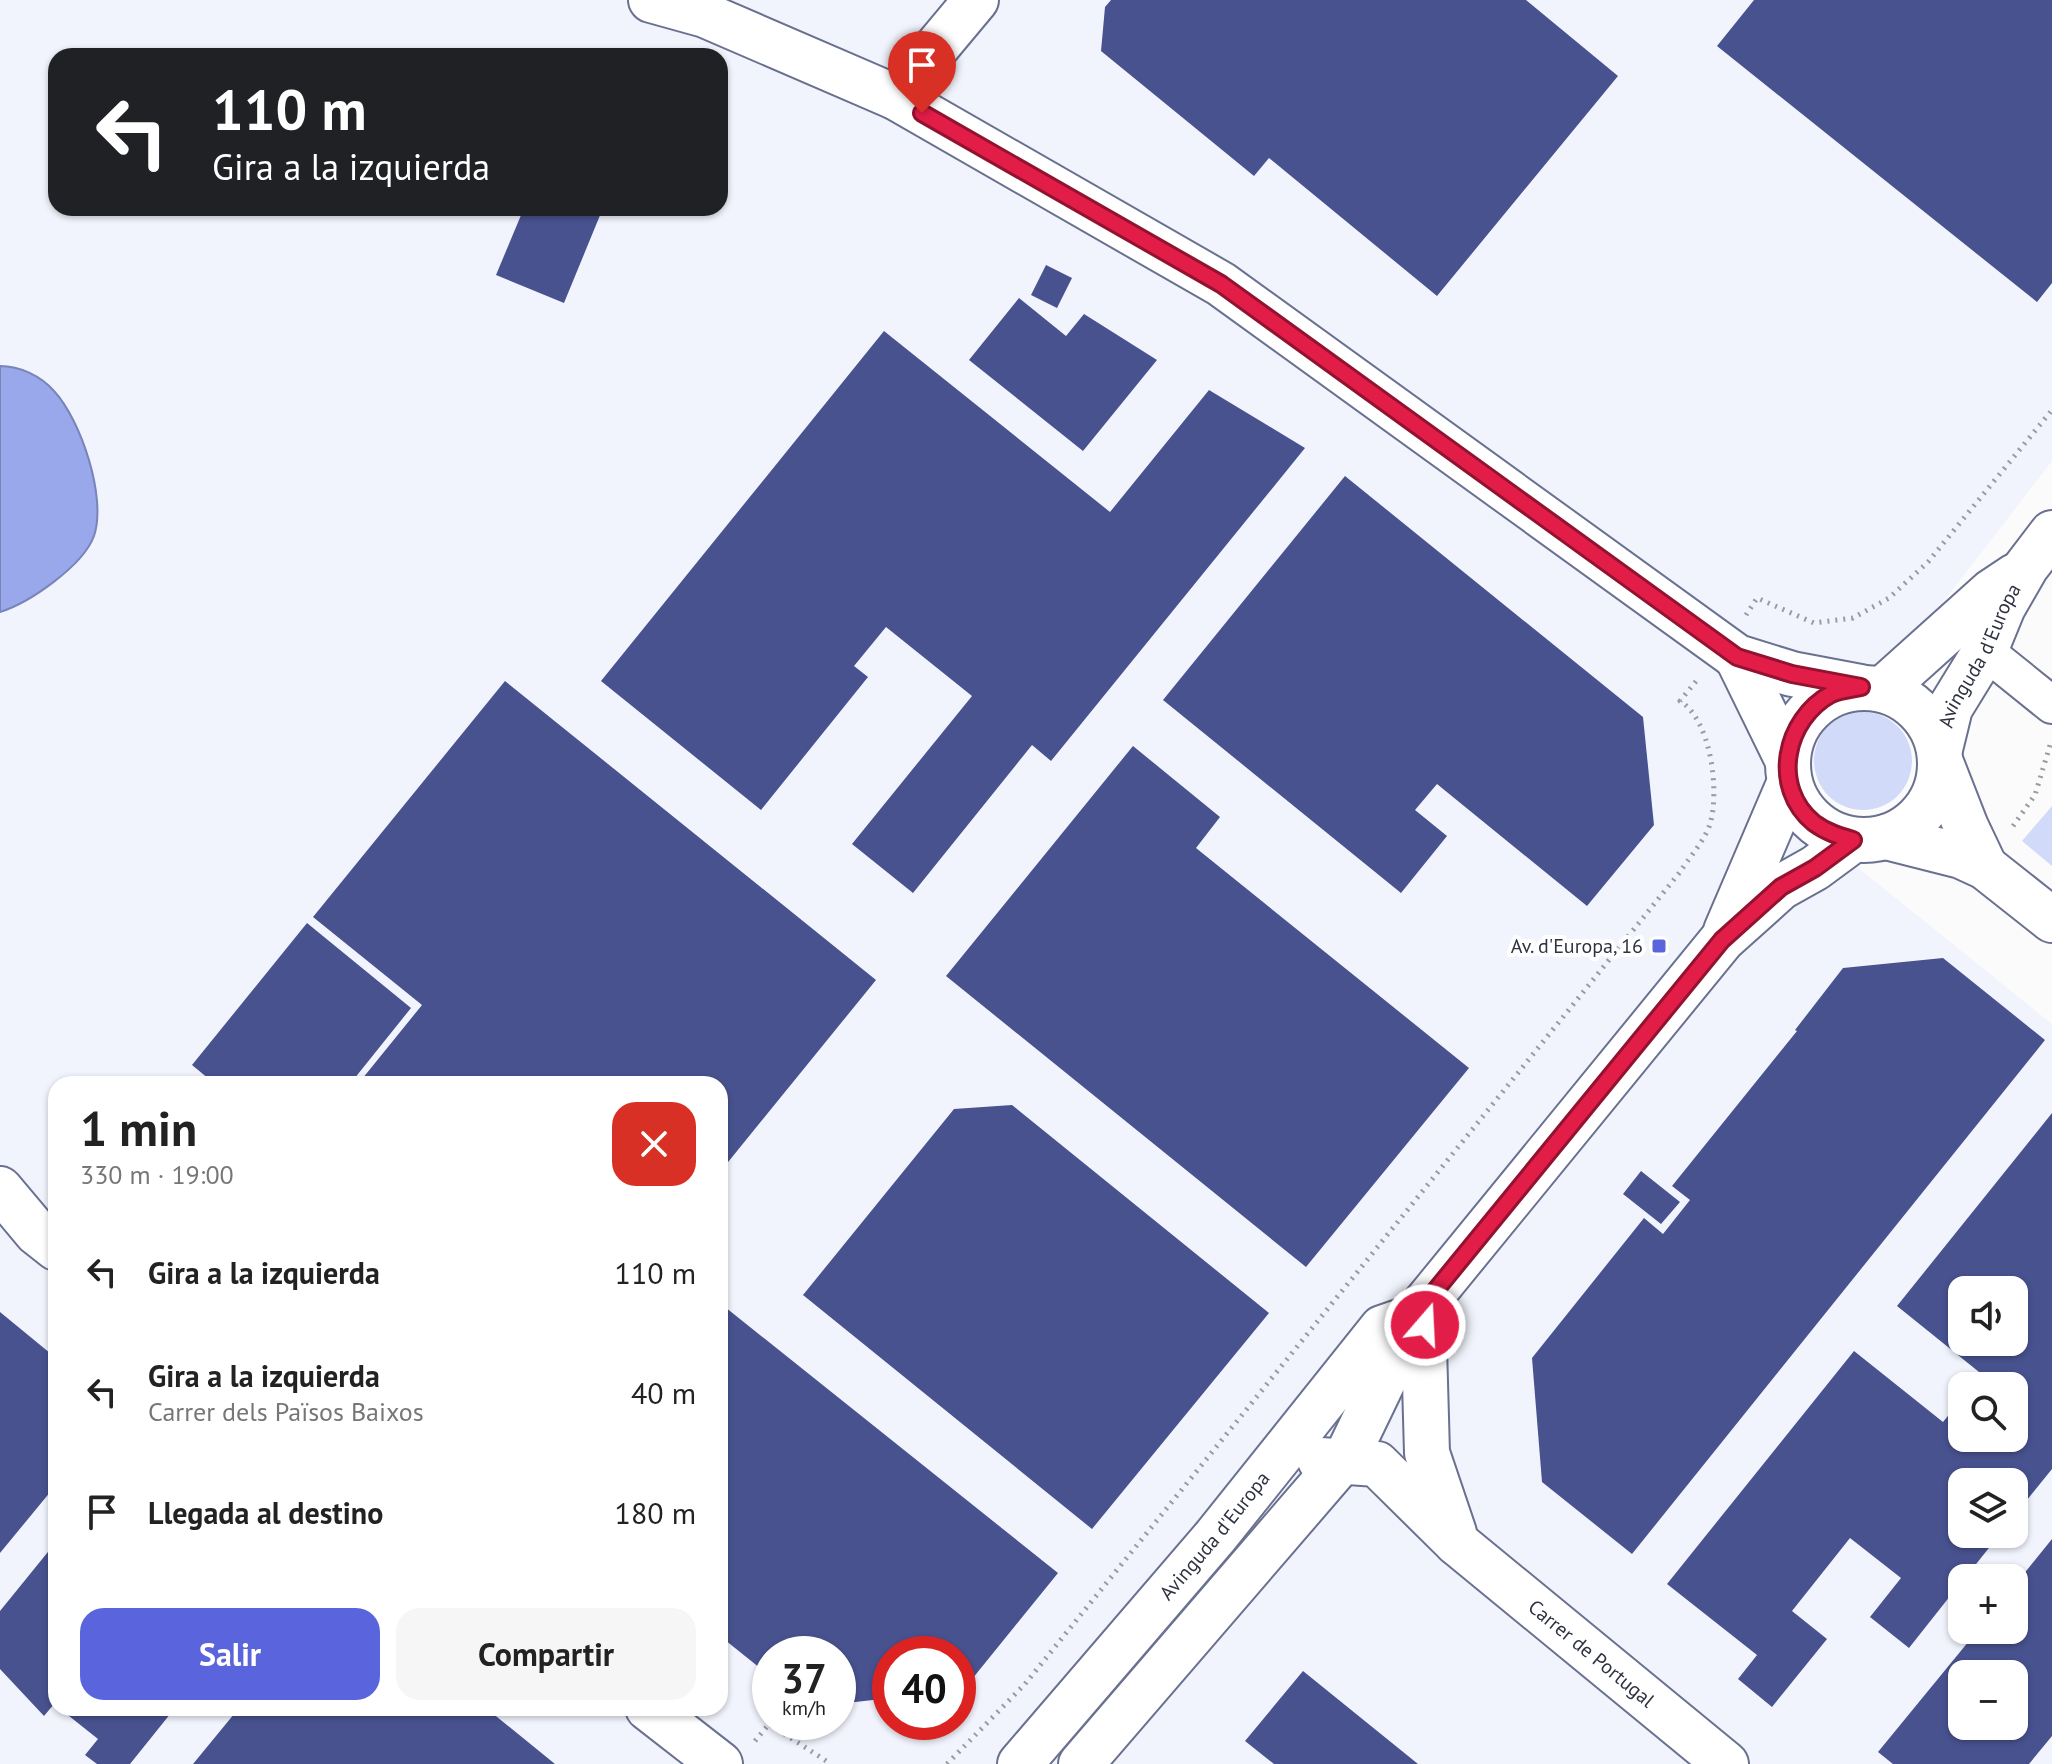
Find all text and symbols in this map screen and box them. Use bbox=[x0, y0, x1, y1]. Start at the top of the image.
pin bbox=[888, 31, 956, 113]
icon: arrive bbox=[900, 43, 944, 87]
text: 110 m bbox=[212, 73, 367, 145]
icon: left bbox=[80, 80, 184, 184]
text: Gira a la izquierda bbox=[212, 143, 490, 190]
street label: Avinguda d'Europa bbox=[1933, 579, 2027, 730]
place label: Av. d'Europa, 16 bbox=[1511, 933, 1643, 959]
marker: Av. d'Europa, 16 bbox=[1650, 937, 1668, 955]
text: 1 min bbox=[80, 1097, 197, 1159]
button: close bbox=[612, 1102, 696, 1186]
text: 330 m · 19:00 bbox=[80, 1158, 234, 1191]
icon: left bbox=[80, 1250, 124, 1294]
text: Gira a la izquierda bbox=[148, 1253, 380, 1292]
text: 110 m bbox=[615, 1253, 696, 1292]
map controls bbox=[1948, 1276, 2028, 1740]
button: sound bbox=[1948, 1276, 2028, 1356]
position arrow bbox=[1383, 1283, 1467, 1367]
text: Gira a la izquierda bbox=[148, 1356, 380, 1395]
icon: left bbox=[80, 1370, 124, 1414]
button: search bbox=[1948, 1372, 2028, 1452]
text: 40 m bbox=[631, 1373, 696, 1412]
text: Carrer dels Països Baixos bbox=[148, 1395, 424, 1428]
street label: Avinguda d'Europa bbox=[1154, 1466, 1275, 1605]
button: layers bbox=[1948, 1468, 2028, 1548]
icon: arrive bbox=[80, 1490, 124, 1534]
text: Llegada al destino bbox=[148, 1493, 383, 1532]
text: 180 m bbox=[615, 1493, 696, 1532]
button: + bbox=[1948, 1564, 2028, 1644]
street label: Carrer de Portugal bbox=[1523, 1594, 1660, 1713]
button: Salir bbox=[80, 1608, 380, 1700]
button: Compartir bbox=[396, 1608, 696, 1700]
speed limit sign: 40 bbox=[872, 1636, 976, 1740]
text: 37 bbox=[781, 1652, 827, 1704]
button: − bbox=[1948, 1660, 2028, 1740]
text: km/h bbox=[782, 1695, 826, 1721]

